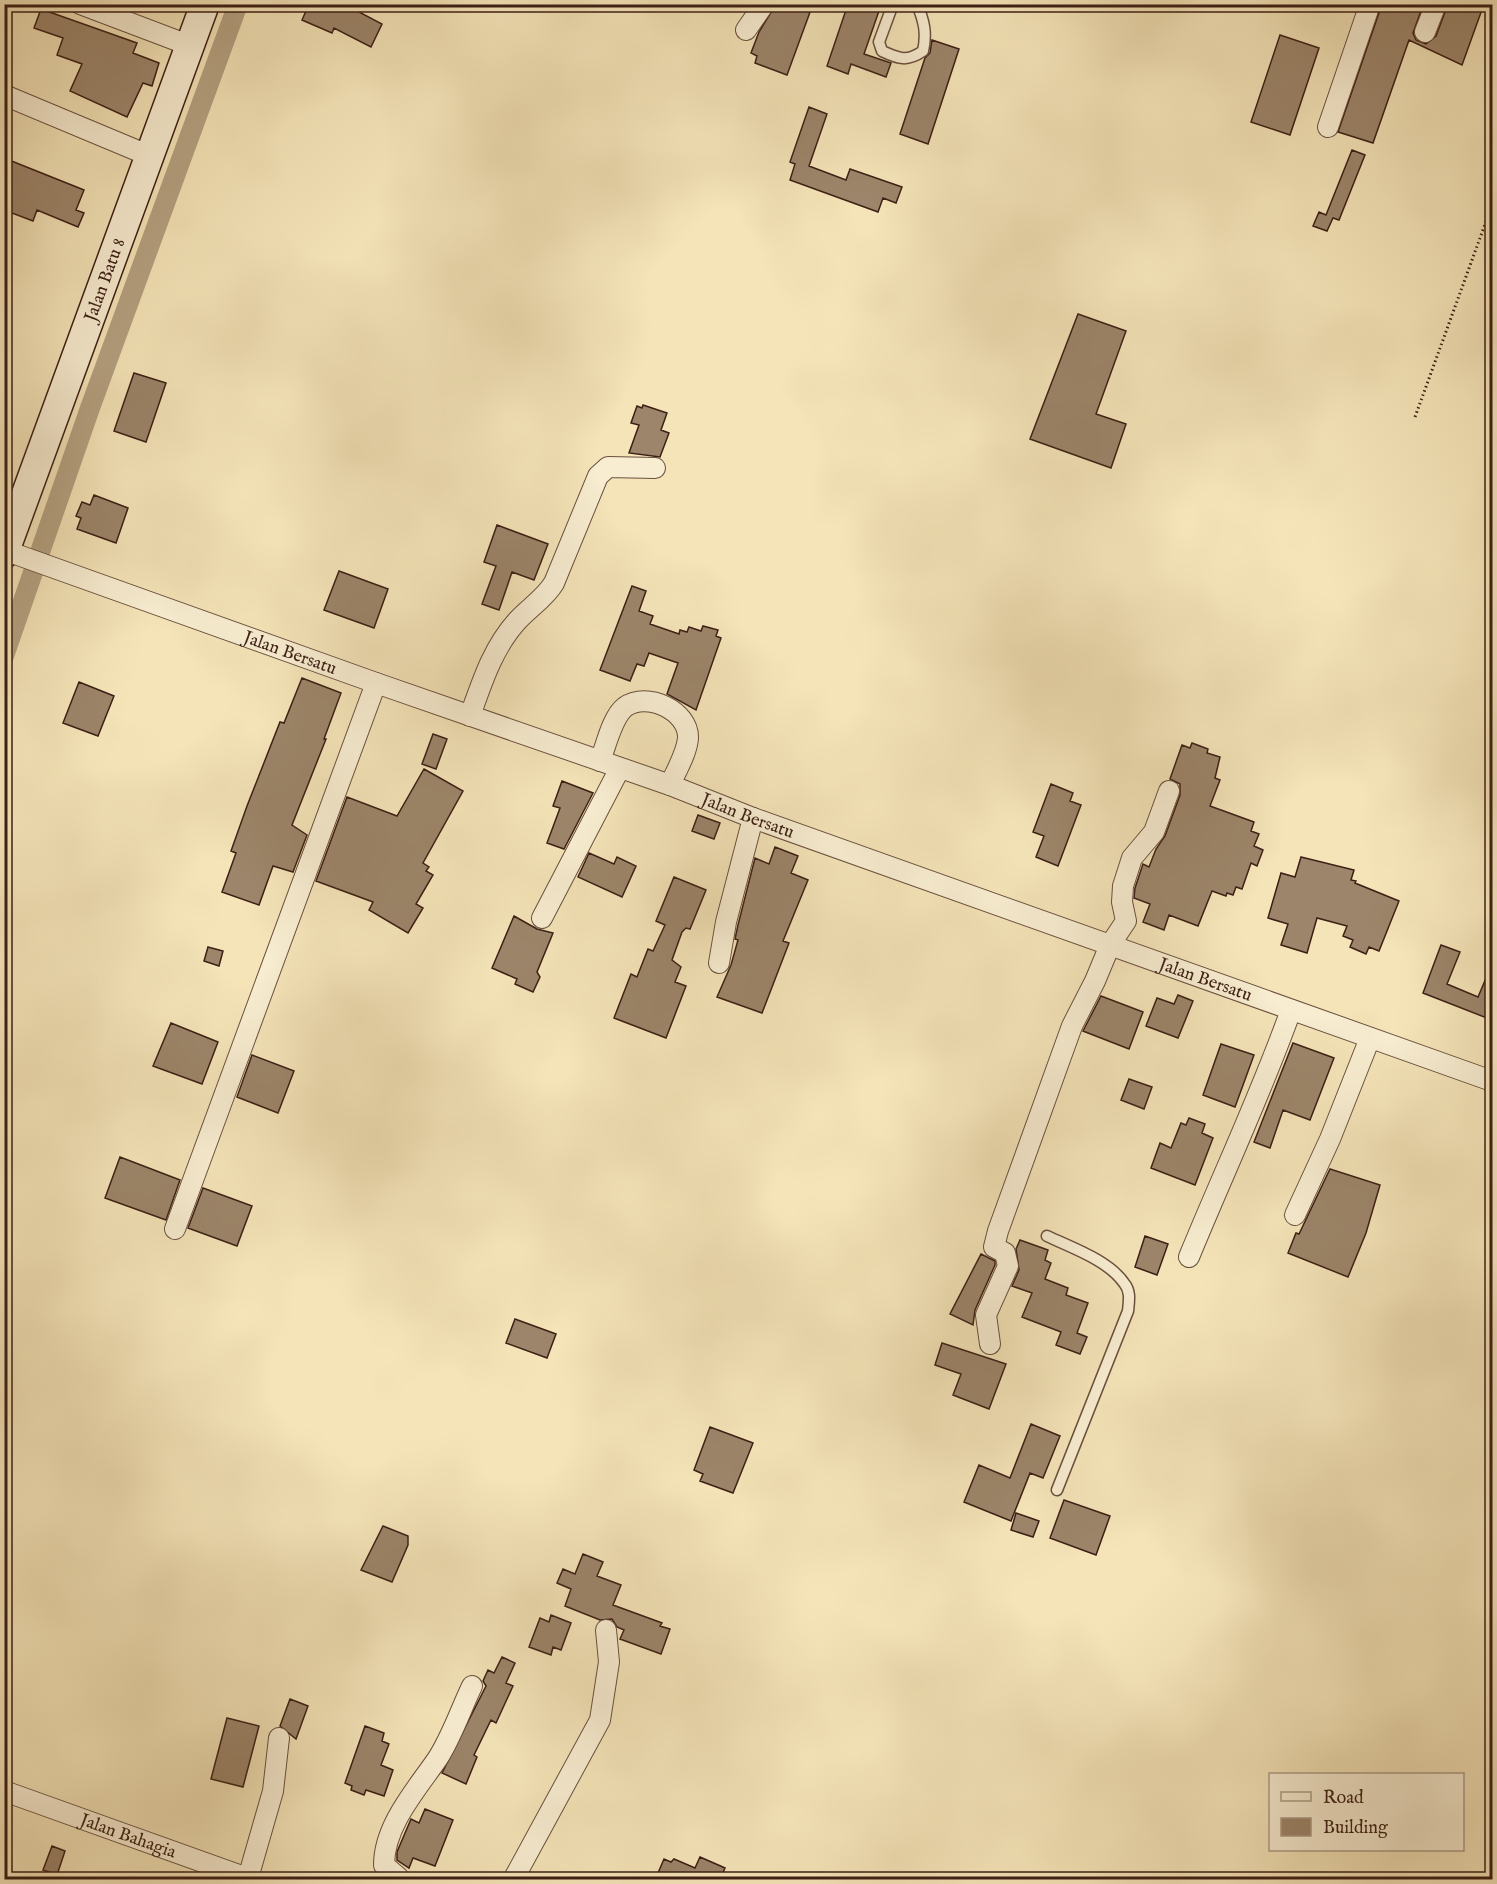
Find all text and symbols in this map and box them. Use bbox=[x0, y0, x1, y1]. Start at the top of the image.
street label: Jalan Batu 8 bbox=[79, 235, 131, 327]
street label: Jalan Bersatu bbox=[238, 626, 339, 681]
street label: Jalan Bersatu bbox=[696, 788, 797, 845]
street label: Jalan Bersatu bbox=[1154, 953, 1255, 1008]
legend bbox=[1269, 1773, 1464, 1851]
text: Road bbox=[1323, 1787, 1364, 1810]
street label: Jalan Bahagia bbox=[75, 1808, 179, 1865]
text: Building bbox=[1323, 1817, 1388, 1840]

